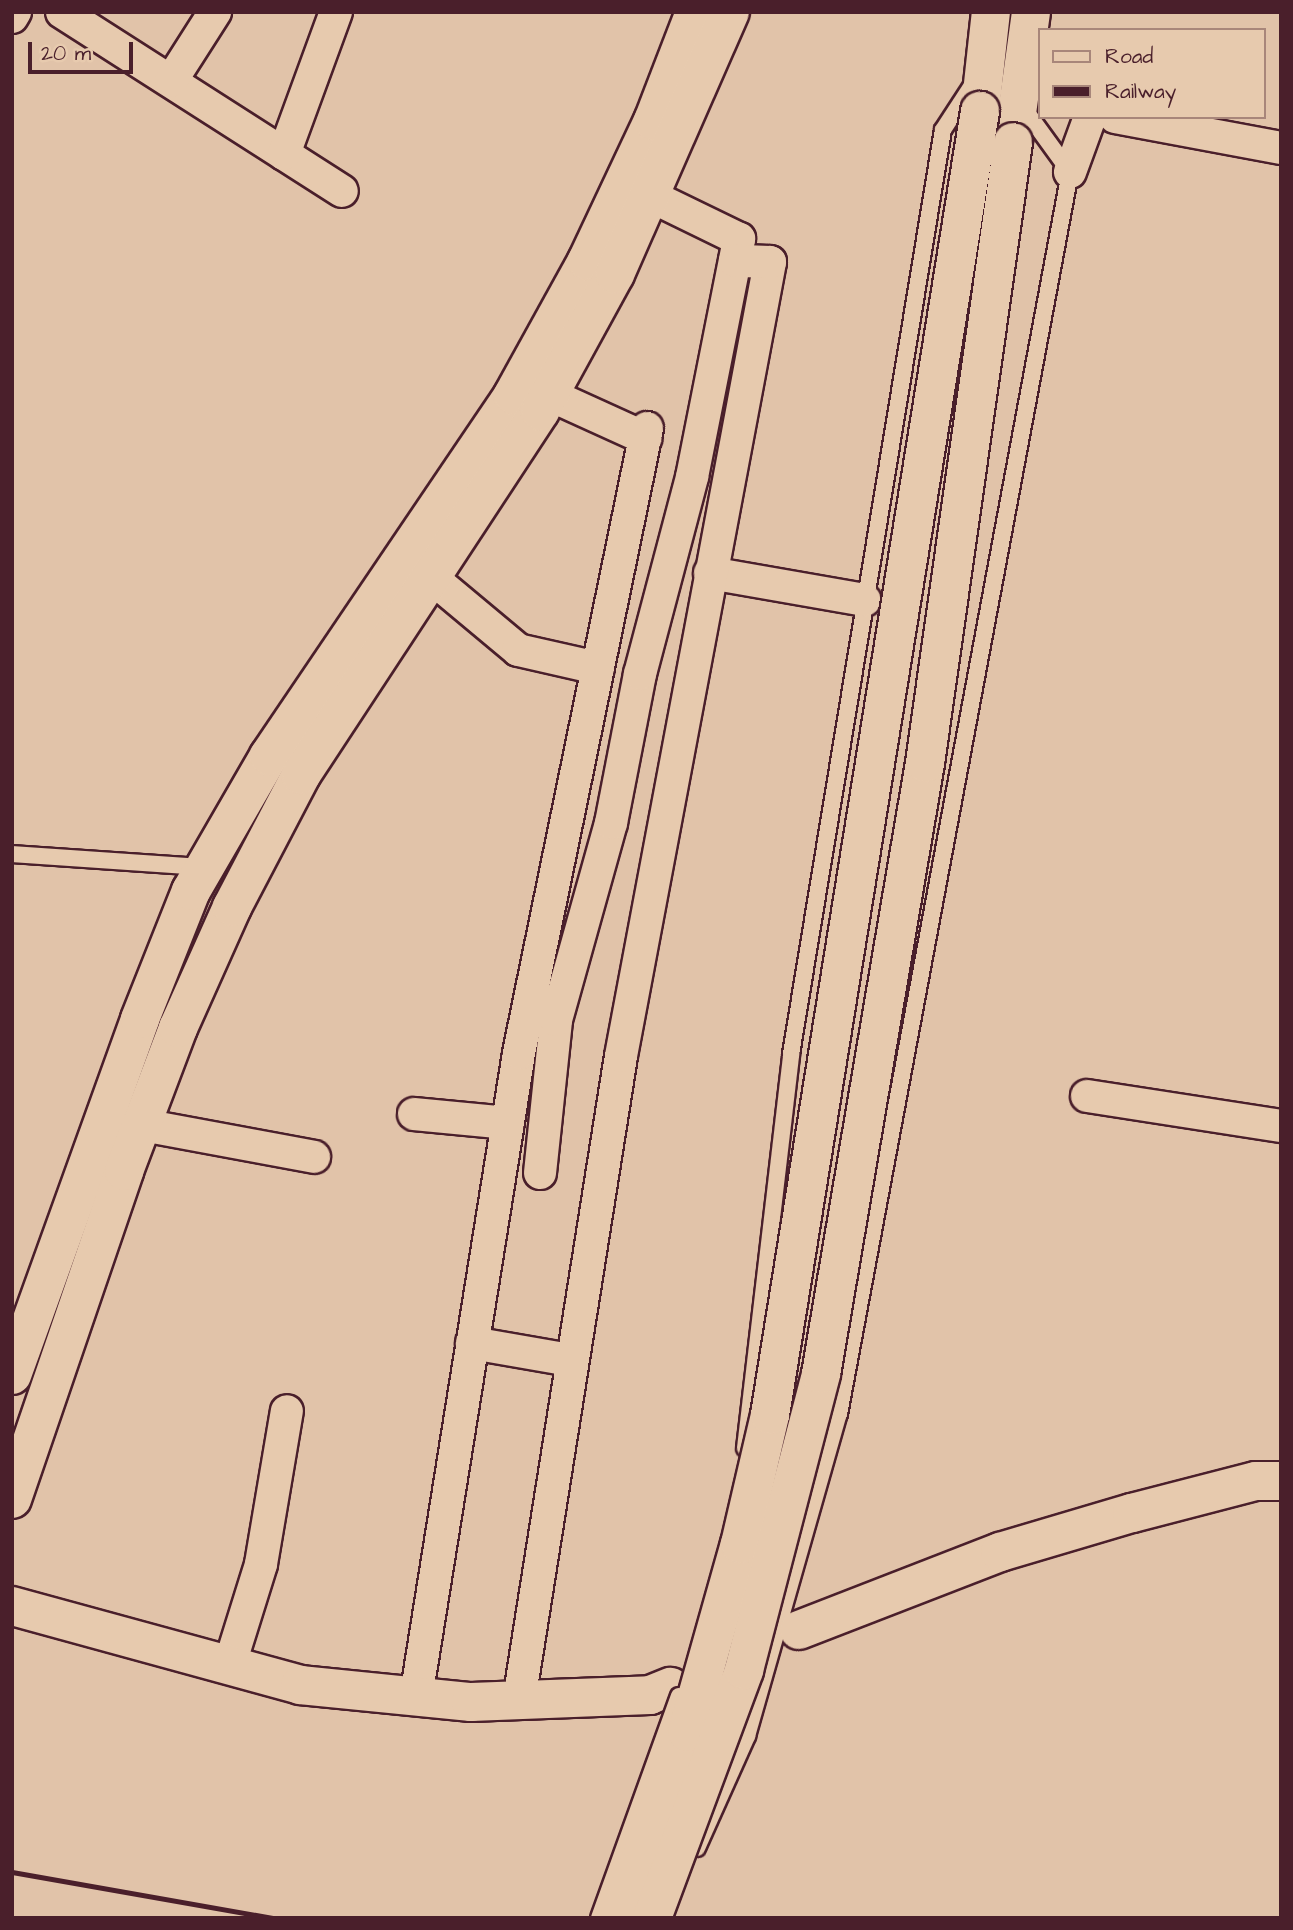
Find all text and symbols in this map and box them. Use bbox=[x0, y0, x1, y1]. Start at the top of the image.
scale bar bbox=[32, 28, 136, 72]
legend bbox=[1038, 28, 1265, 119]
text: 20 m bbox=[41, 39, 91, 68]
text: Road bbox=[1105, 42, 1153, 71]
text: Railway bbox=[1105, 77, 1176, 106]

